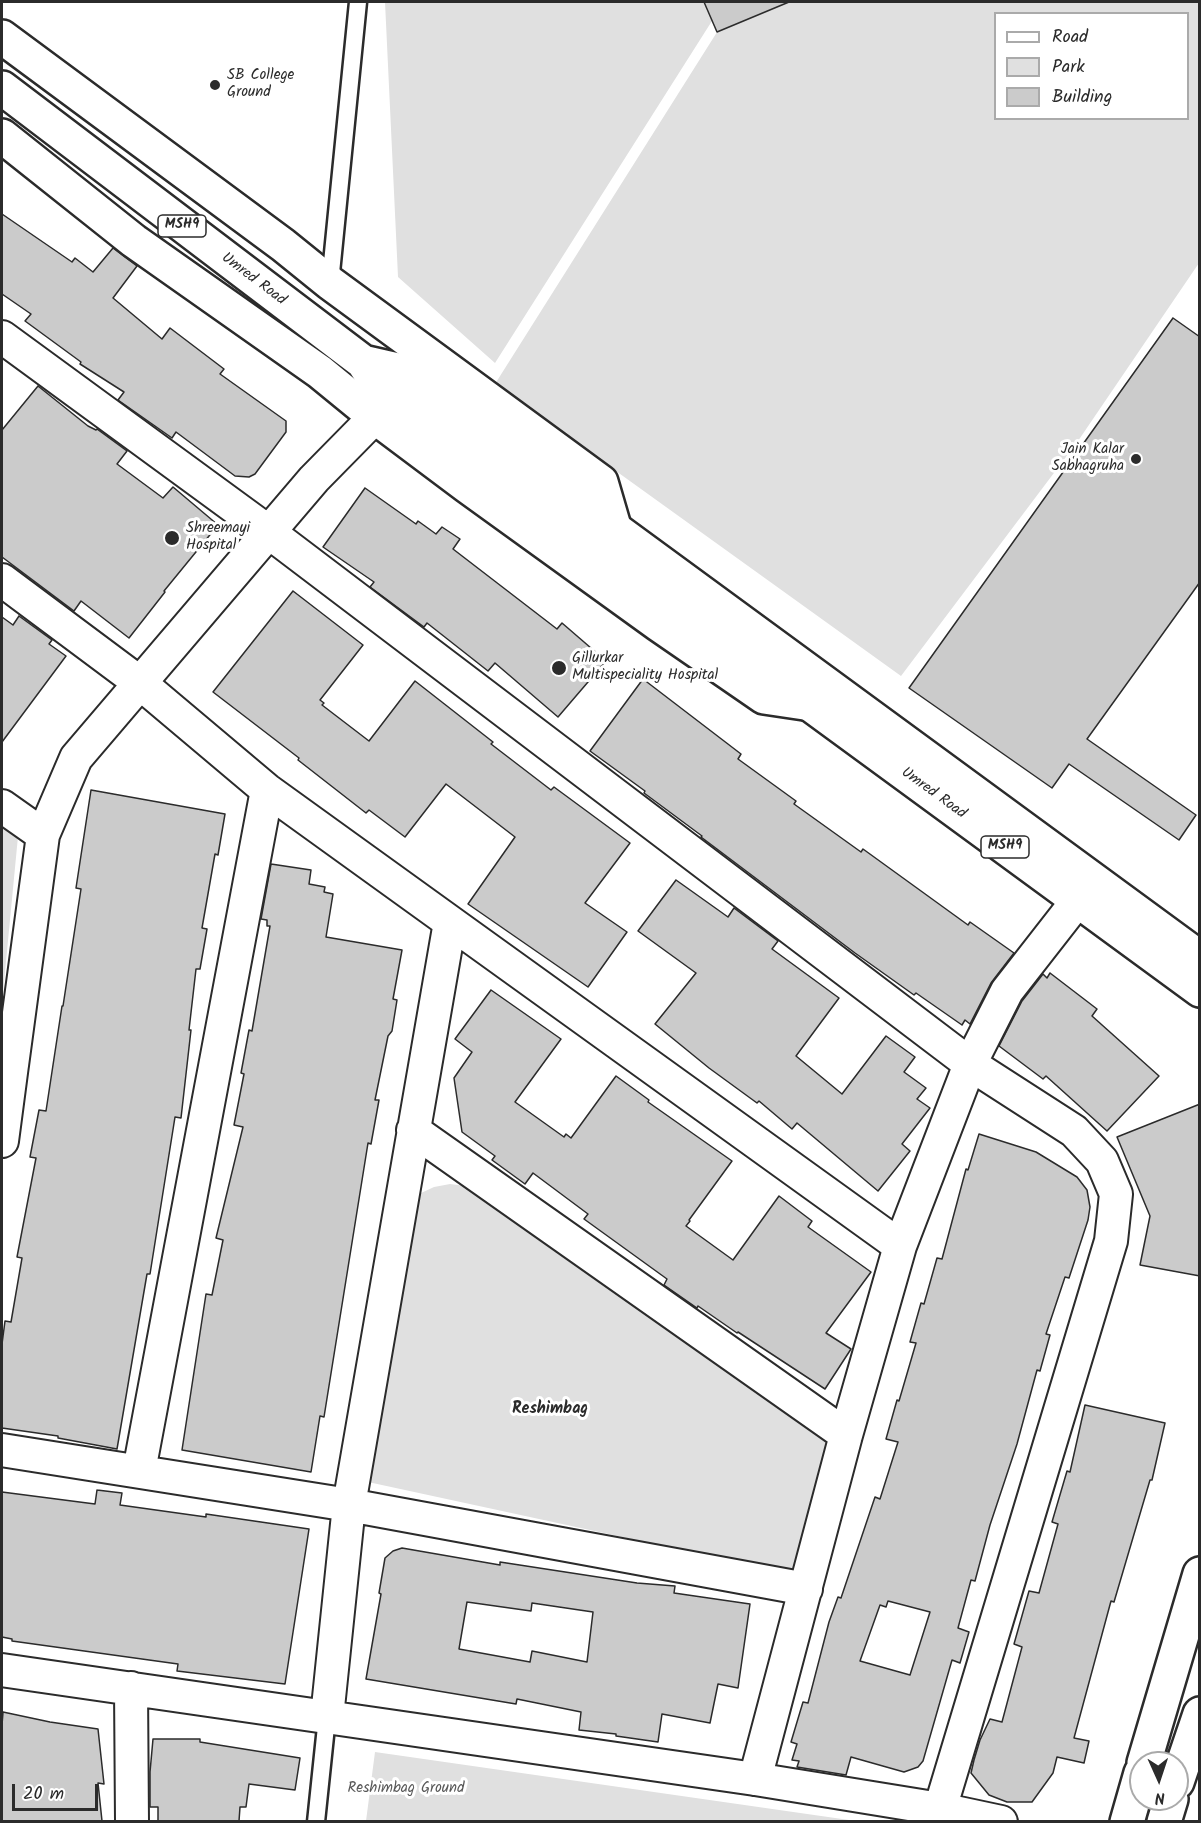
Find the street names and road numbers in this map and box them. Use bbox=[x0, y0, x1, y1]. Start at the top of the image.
road number: MSH9 bbox=[158, 215, 206, 237]
street label: Umred Road bbox=[217, 250, 289, 310]
street label: Umred Road bbox=[897, 764, 969, 824]
road number: MSH9 bbox=[981, 836, 1029, 858]

